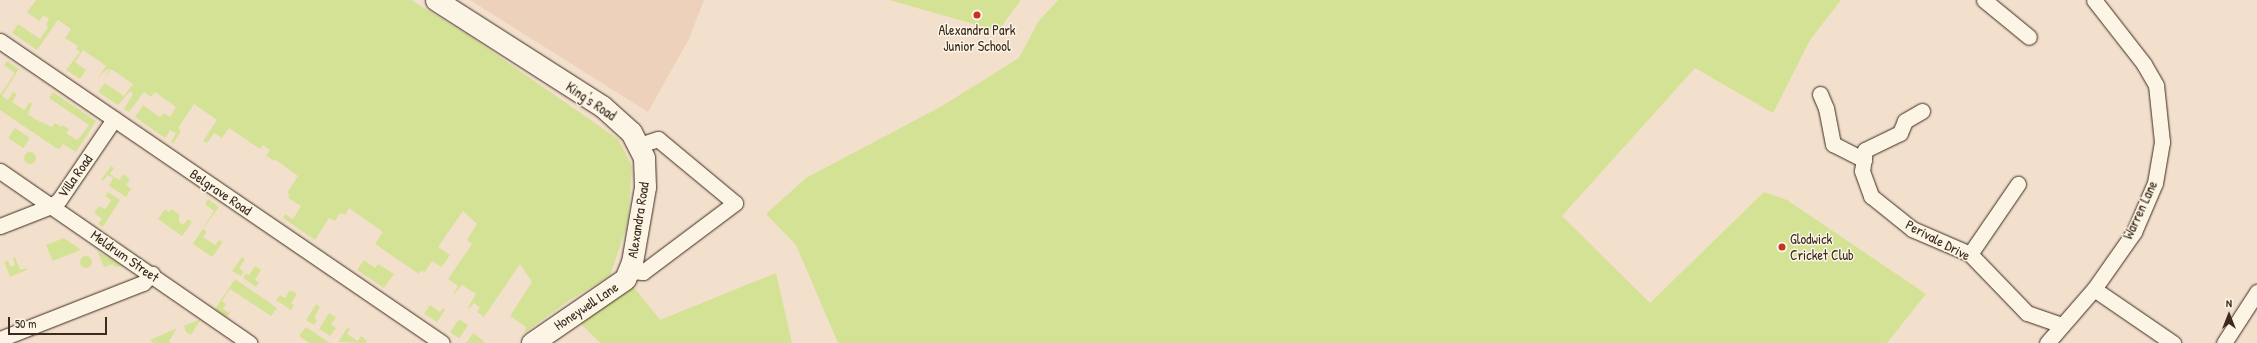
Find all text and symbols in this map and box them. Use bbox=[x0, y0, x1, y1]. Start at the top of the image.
marker: Alexandra Park Junior School bbox=[972, 10, 982, 20]
place label: Alexandra Park Junior School bbox=[938, 22, 1016, 54]
street label: King's Road bbox=[563, 78, 619, 124]
street label: Villa Road bbox=[54, 151, 96, 201]
street label: Belgrave Road bbox=[187, 165, 255, 219]
street label: Warren Lane bbox=[2119, 178, 2161, 242]
street label: Alexandra Road bbox=[624, 181, 652, 259]
street label: Perivale Drive bbox=[1903, 216, 1973, 264]
street label: Meldrum Street bbox=[88, 226, 162, 286]
place label: Glodwick Cricket Club bbox=[1790, 231, 1854, 264]
marker: Glodwick Cricket Club bbox=[1777, 242, 1787, 252]
street label: Honeywell Lane bbox=[551, 278, 621, 334]
north arrow bbox=[2209, 295, 2249, 335]
text: N bbox=[2226, 296, 2232, 310]
scale bar bbox=[10, 309, 109, 335]
text: 50 m bbox=[15, 315, 36, 332]

